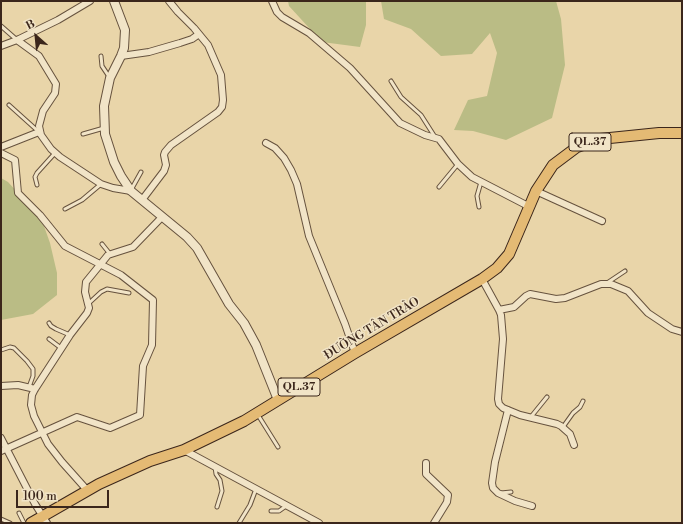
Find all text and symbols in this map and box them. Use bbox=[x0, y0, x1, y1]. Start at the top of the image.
north arrow bbox=[16, 16, 56, 56]
text: B bbox=[24, 17, 37, 33]
road number: QL.37 bbox=[569, 133, 611, 151]
street label: ĐƯỜNG TÂN TRÀO bbox=[322, 295, 422, 363]
road number: QL.37 bbox=[278, 378, 320, 396]
scale bar bbox=[18, 482, 111, 508]
text: 100 m bbox=[23, 489, 57, 504]

